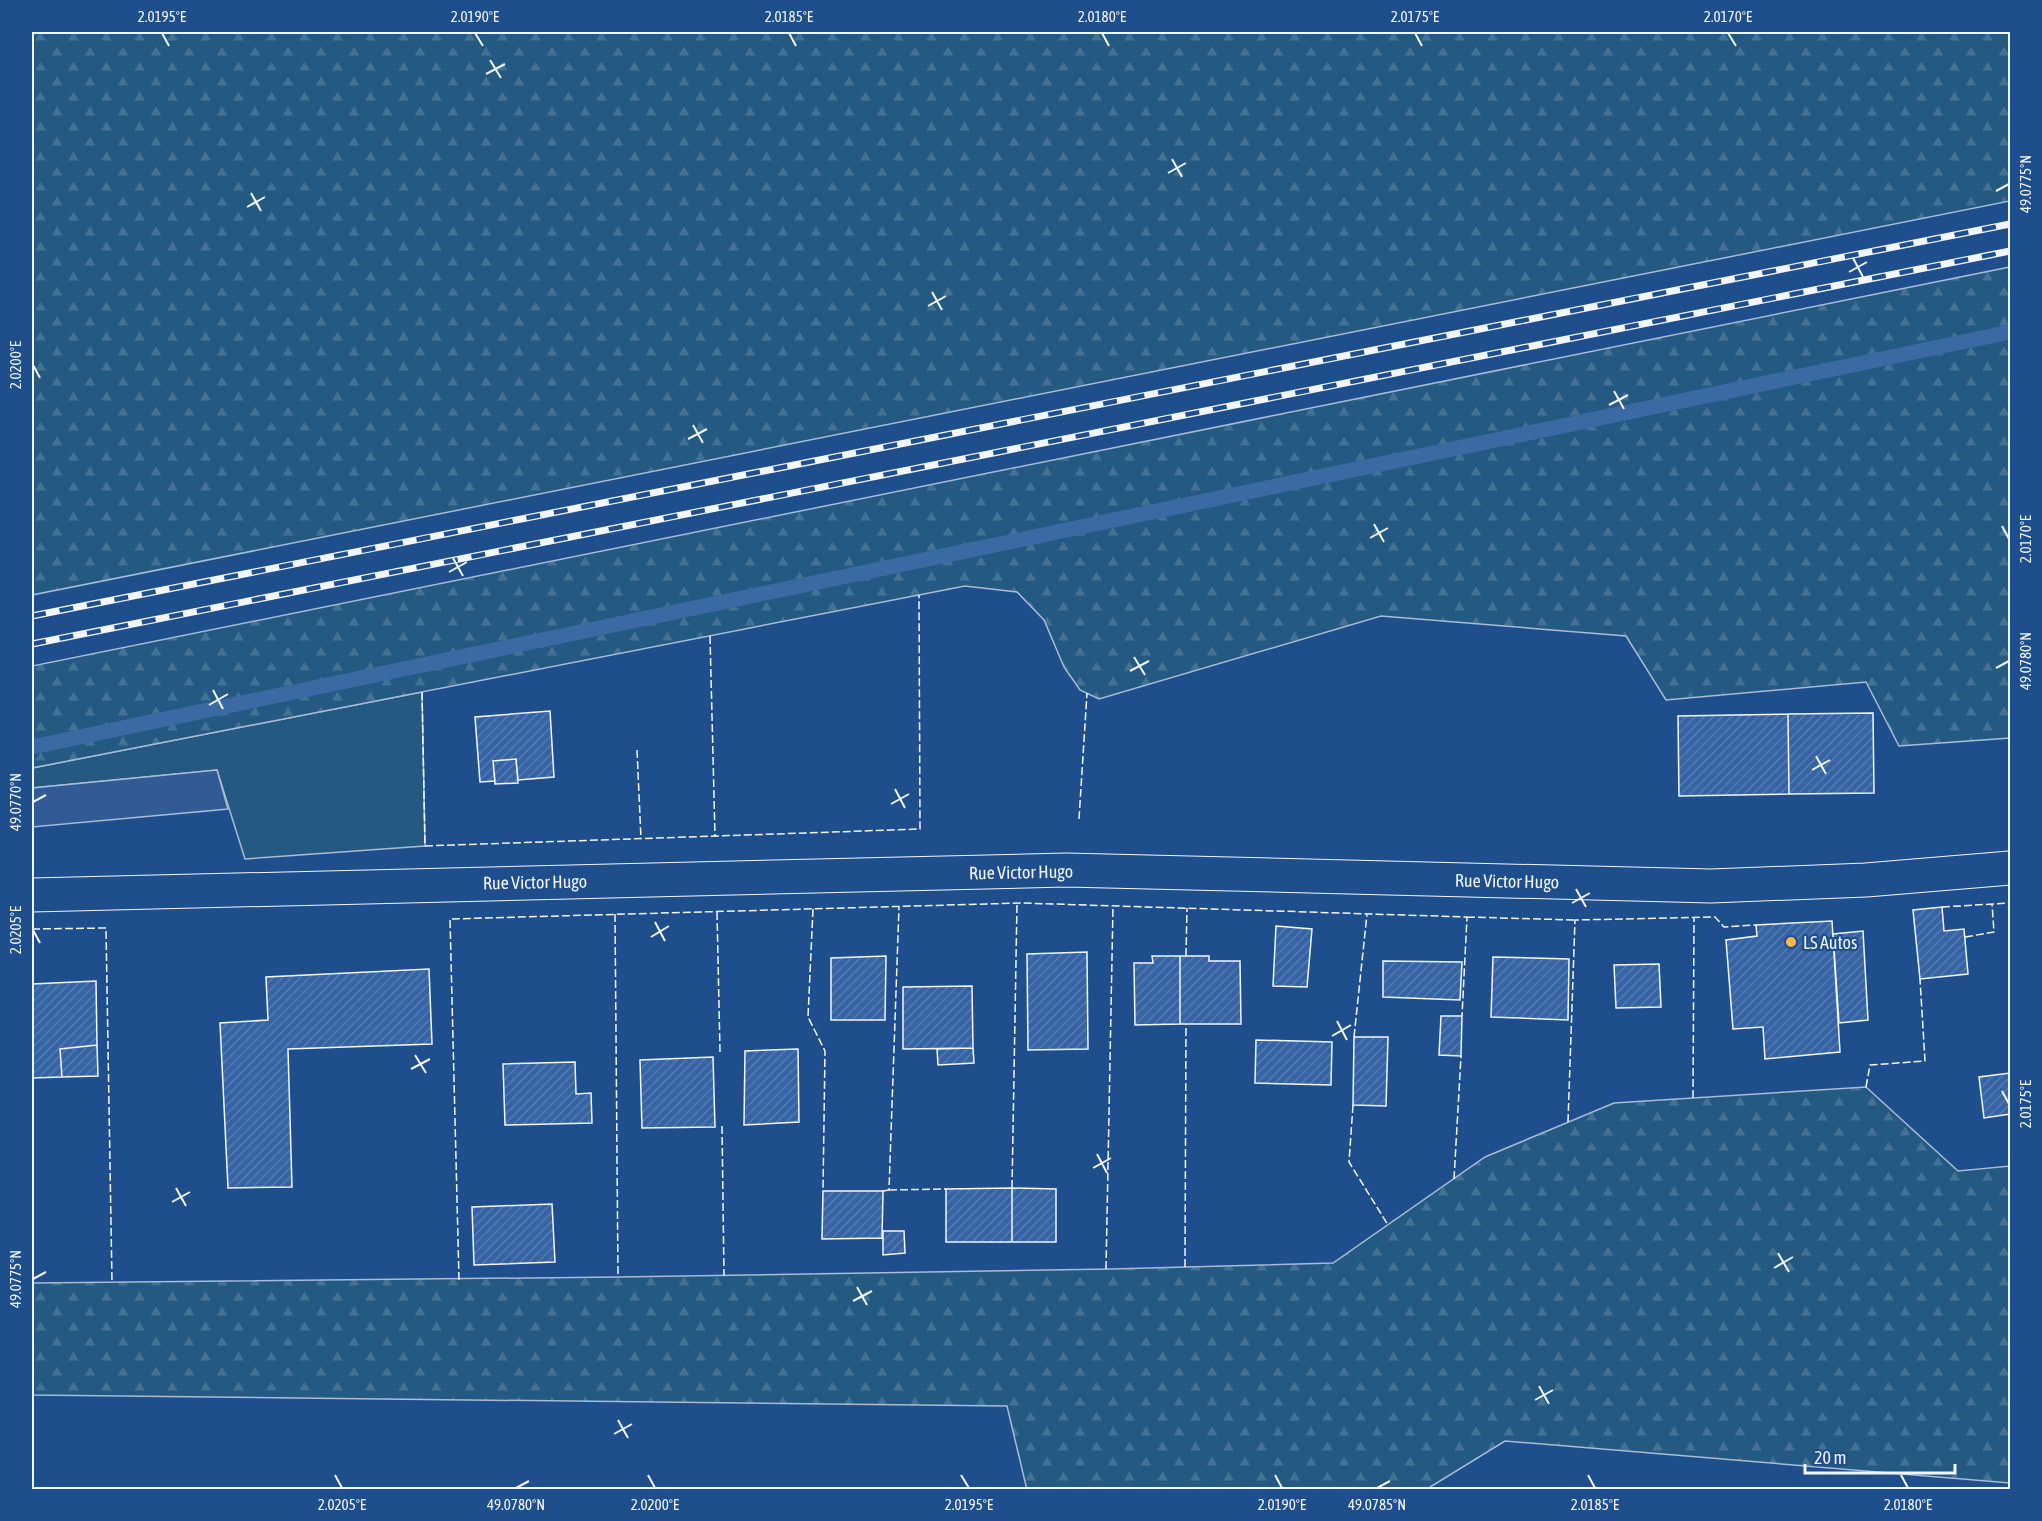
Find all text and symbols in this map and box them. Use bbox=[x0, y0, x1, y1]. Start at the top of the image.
text: 2.0195°E bbox=[138, 8, 187, 25]
text: 2.0190°E bbox=[451, 8, 500, 25]
text: 2.0185°E bbox=[765, 8, 814, 25]
text: 2.0180°E bbox=[1078, 8, 1127, 25]
text: 2.0175°E bbox=[1391, 8, 1440, 25]
text: 2.0170°E bbox=[1704, 8, 1753, 25]
text: 49.0775°N bbox=[2017, 155, 2034, 213]
text: 2.0200°E bbox=[7, 340, 24, 389]
text: 2.0170°E bbox=[2017, 514, 2034, 563]
text: 49.0780°N bbox=[2017, 632, 2034, 690]
text: 49.0770°N bbox=[7, 773, 24, 831]
street label: Rue Victor Hugo bbox=[969, 861, 1073, 883]
street label: Rue Victor Hugo bbox=[1455, 870, 1559, 892]
street label: Rue Victor Hugo bbox=[483, 871, 587, 893]
text: 2.0205°E bbox=[7, 905, 24, 954]
place label: LS Autos bbox=[1803, 932, 1857, 953]
marker: LS Autos bbox=[1784, 935, 1798, 949]
text: 2.0175°E bbox=[2017, 1079, 2034, 1128]
text: 49.0775°N bbox=[7, 1250, 24, 1308]
scale bar bbox=[1805, 1437, 1955, 1475]
text: 20 m bbox=[1814, 1447, 1846, 1468]
text: 2.0205°E bbox=[318, 1496, 367, 1513]
text: 49.0780°N bbox=[487, 1496, 545, 1513]
text: 2.0200°E bbox=[631, 1496, 680, 1513]
text: 2.0195°E bbox=[945, 1496, 994, 1513]
text: 2.0190°E bbox=[1258, 1496, 1307, 1513]
text: 49.0785°N bbox=[1348, 1496, 1406, 1513]
text: 2.0185°E bbox=[1571, 1496, 1620, 1513]
text: 2.0180°E bbox=[1884, 1496, 1933, 1513]

